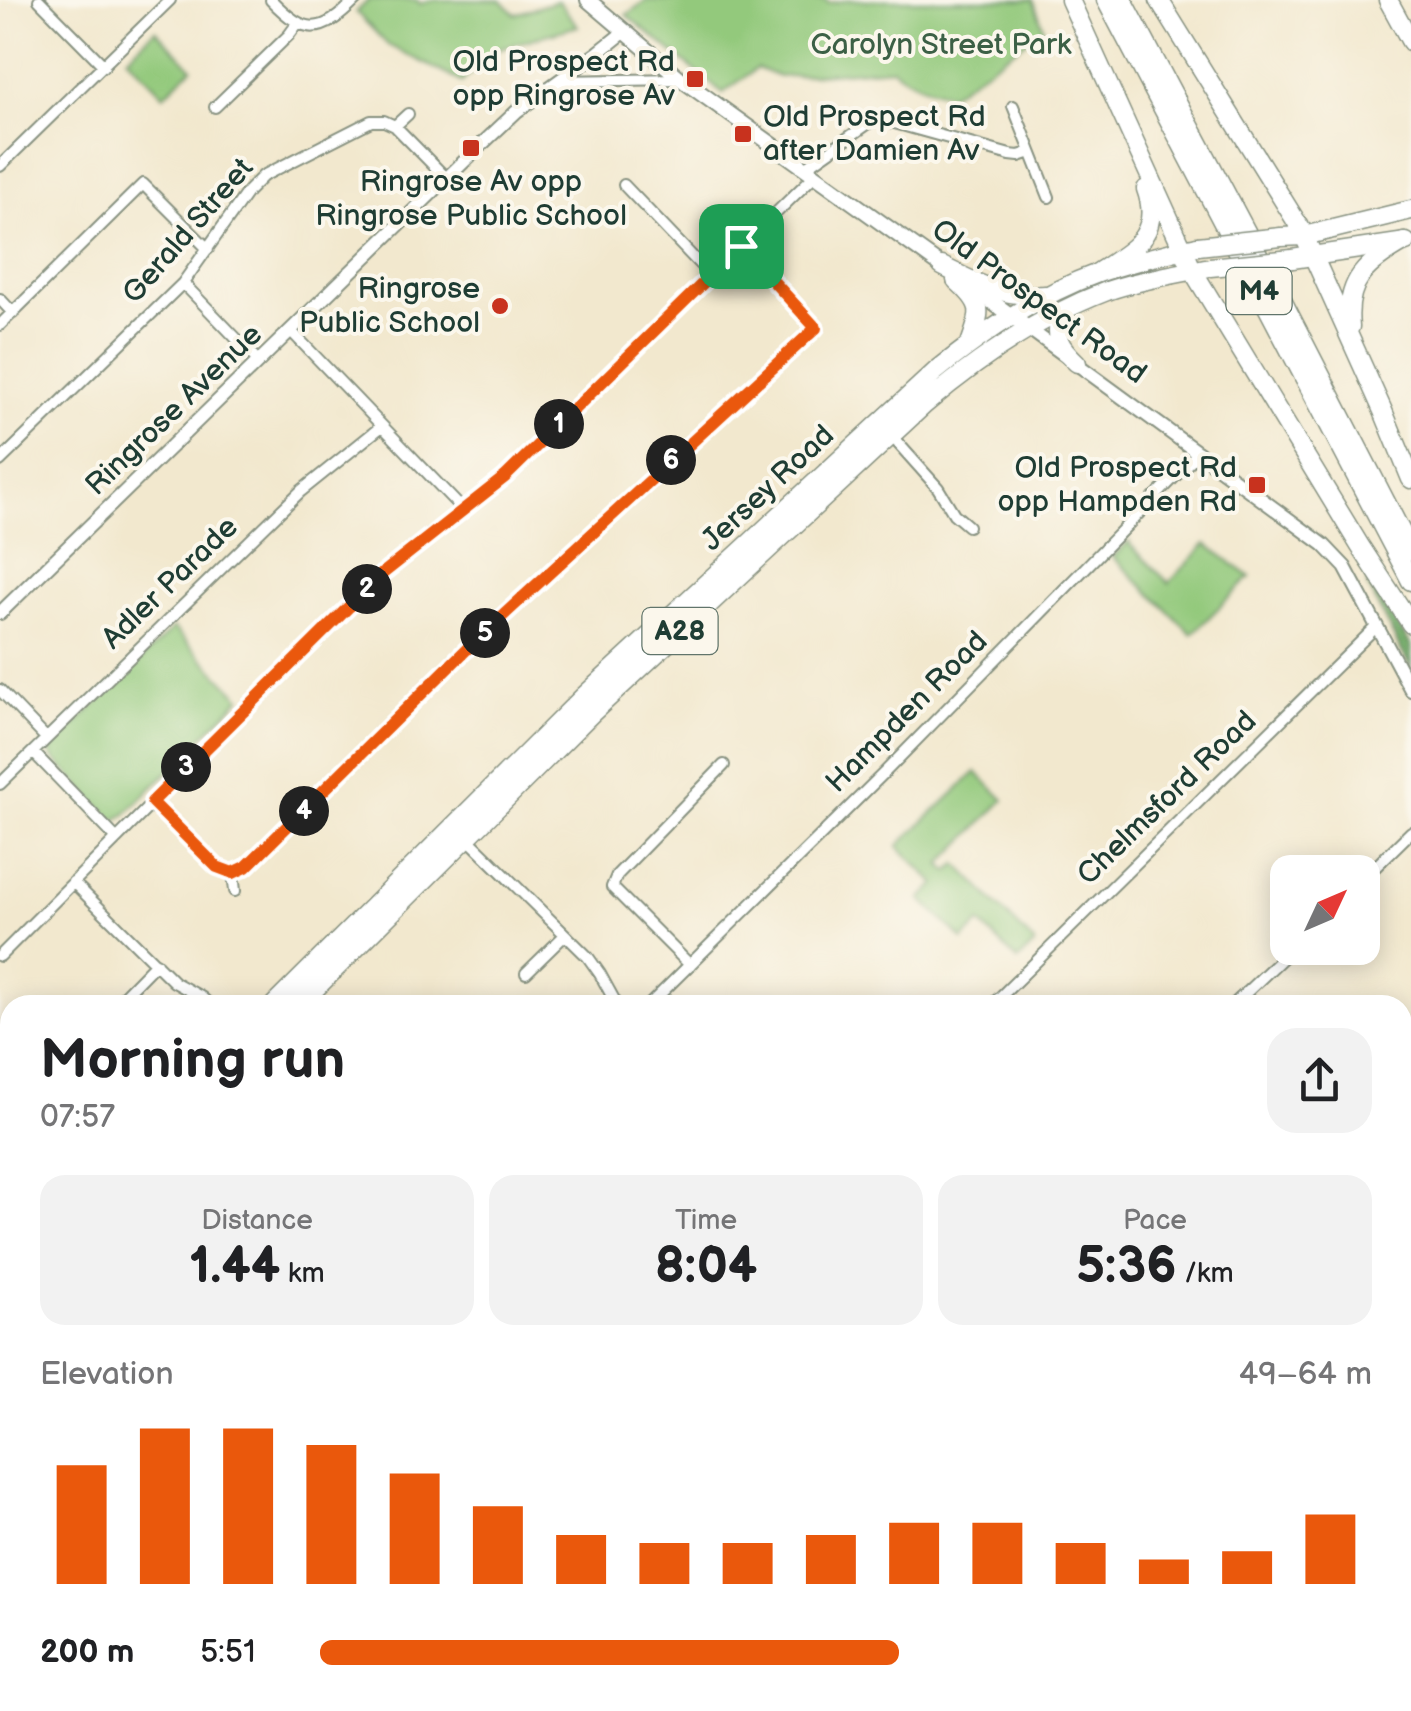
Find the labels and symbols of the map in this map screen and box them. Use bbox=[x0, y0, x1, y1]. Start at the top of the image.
park label: Carolyn Street Park bbox=[811, 27, 1072, 63]
place label: Old Prospect Rd opp Ringrose Av bbox=[452, 44, 676, 114]
marker: Old Prospect Rd opp Ringrose Av bbox=[684, 68, 706, 90]
place label: Old Prospect Rd after Damien Av bbox=[763, 99, 986, 169]
marker: Old Prospect Rd after Damien Av bbox=[732, 123, 754, 145]
marker: Ringrose Av opp Ringrose Public School bbox=[460, 137, 482, 159]
street label: Gerald Street bbox=[115, 151, 261, 311]
place label: Ringrose Av opp Ringrose Public School bbox=[315, 164, 627, 234]
pin bbox=[699, 204, 784, 289]
street label: Old Prospect Road bbox=[925, 212, 1153, 392]
road number: M4 bbox=[1226, 268, 1292, 314]
place label: Ringrose Public School bbox=[299, 271, 480, 341]
marker: Ringrose Public School bbox=[489, 295, 511, 317]
street label: Ringrose Avenue bbox=[78, 317, 270, 503]
pin: 1 bbox=[534, 399, 584, 449]
street label: Jersey Road bbox=[694, 417, 842, 559]
pin: 6 bbox=[646, 435, 696, 485]
place label: Old Prospect Rd opp Hampden Rd bbox=[997, 450, 1237, 520]
marker: Old Prospect Rd opp Hampden Rd bbox=[1246, 474, 1268, 496]
street label: Adler Parade bbox=[95, 509, 245, 657]
pin: 2 bbox=[342, 564, 392, 614]
pin: 5 bbox=[460, 608, 510, 658]
road number: A28 bbox=[642, 608, 718, 654]
street label: Hampden Road bbox=[819, 624, 995, 800]
street label: Chelmsford Road bbox=[1070, 703, 1264, 893]
pin: 3 bbox=[161, 742, 211, 792]
pin: 4 bbox=[279, 786, 329, 836]
north arrow bbox=[1270, 855, 1380, 965]

